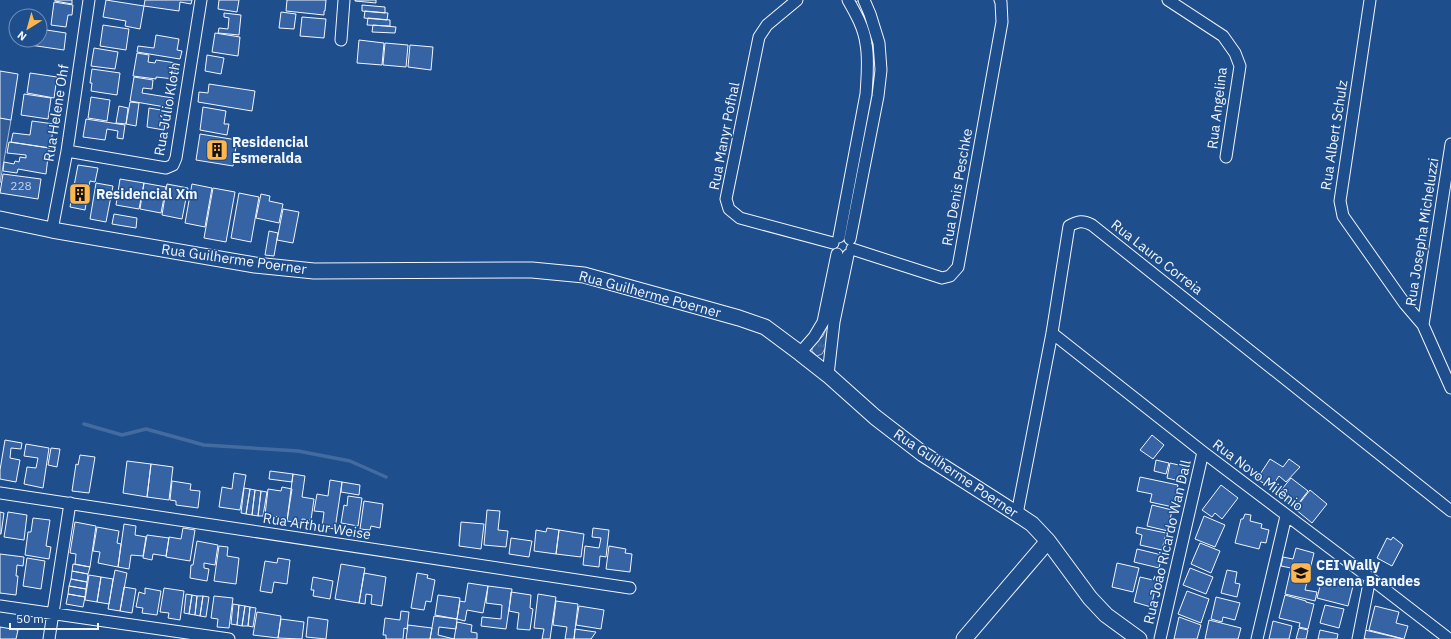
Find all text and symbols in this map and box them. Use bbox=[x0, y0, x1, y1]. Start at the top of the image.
north arrow bbox=[8, 8, 48, 48]
text: N bbox=[15, 28, 29, 44]
street label: Rua Júlio Kloth bbox=[150, 61, 184, 157]
street label: Rua Helene Ohf bbox=[39, 63, 73, 163]
street label: Rua Angelina bbox=[1203, 66, 1231, 150]
street label: Rua Albert Schulz bbox=[1316, 78, 1352, 191]
street label: Rua Manyr Pofhal bbox=[705, 80, 743, 191]
street label: Rua Denis Peschke bbox=[938, 127, 976, 247]
place label: Residencial Esmeralda bbox=[232, 133, 308, 167]
building icon: Residencial Esmeralda bbox=[204, 137, 230, 163]
street label: Rua Josepha Micheluzzi bbox=[1401, 157, 1443, 307]
house number: 228 bbox=[10, 178, 32, 193]
building icon: Residencial Xm bbox=[67, 181, 93, 207]
place label: Residencial Xm bbox=[96, 185, 198, 203]
street label: Rua Lauro Correia bbox=[1107, 216, 1207, 299]
street label: Rua Guilherme Poerner bbox=[160, 240, 308, 278]
street label: Rua Guilherme Poerner bbox=[577, 266, 723, 322]
street label: Rua Guilherme Poerner bbox=[890, 425, 1022, 521]
street label: Rua Novo Milênio bbox=[1209, 435, 1307, 515]
street label: Rua João Ricardo Wan Dall bbox=[1139, 458, 1195, 626]
street label: Rua Arthur Weise bbox=[262, 509, 373, 543]
place label: CEI Wally Serena Brandes bbox=[1316, 556, 1420, 590]
school or university icon: CEI Wally Serena Brandes bbox=[1288, 560, 1314, 586]
scale bar bbox=[10, 605, 98, 631]
text: 50 m bbox=[16, 611, 44, 626]

